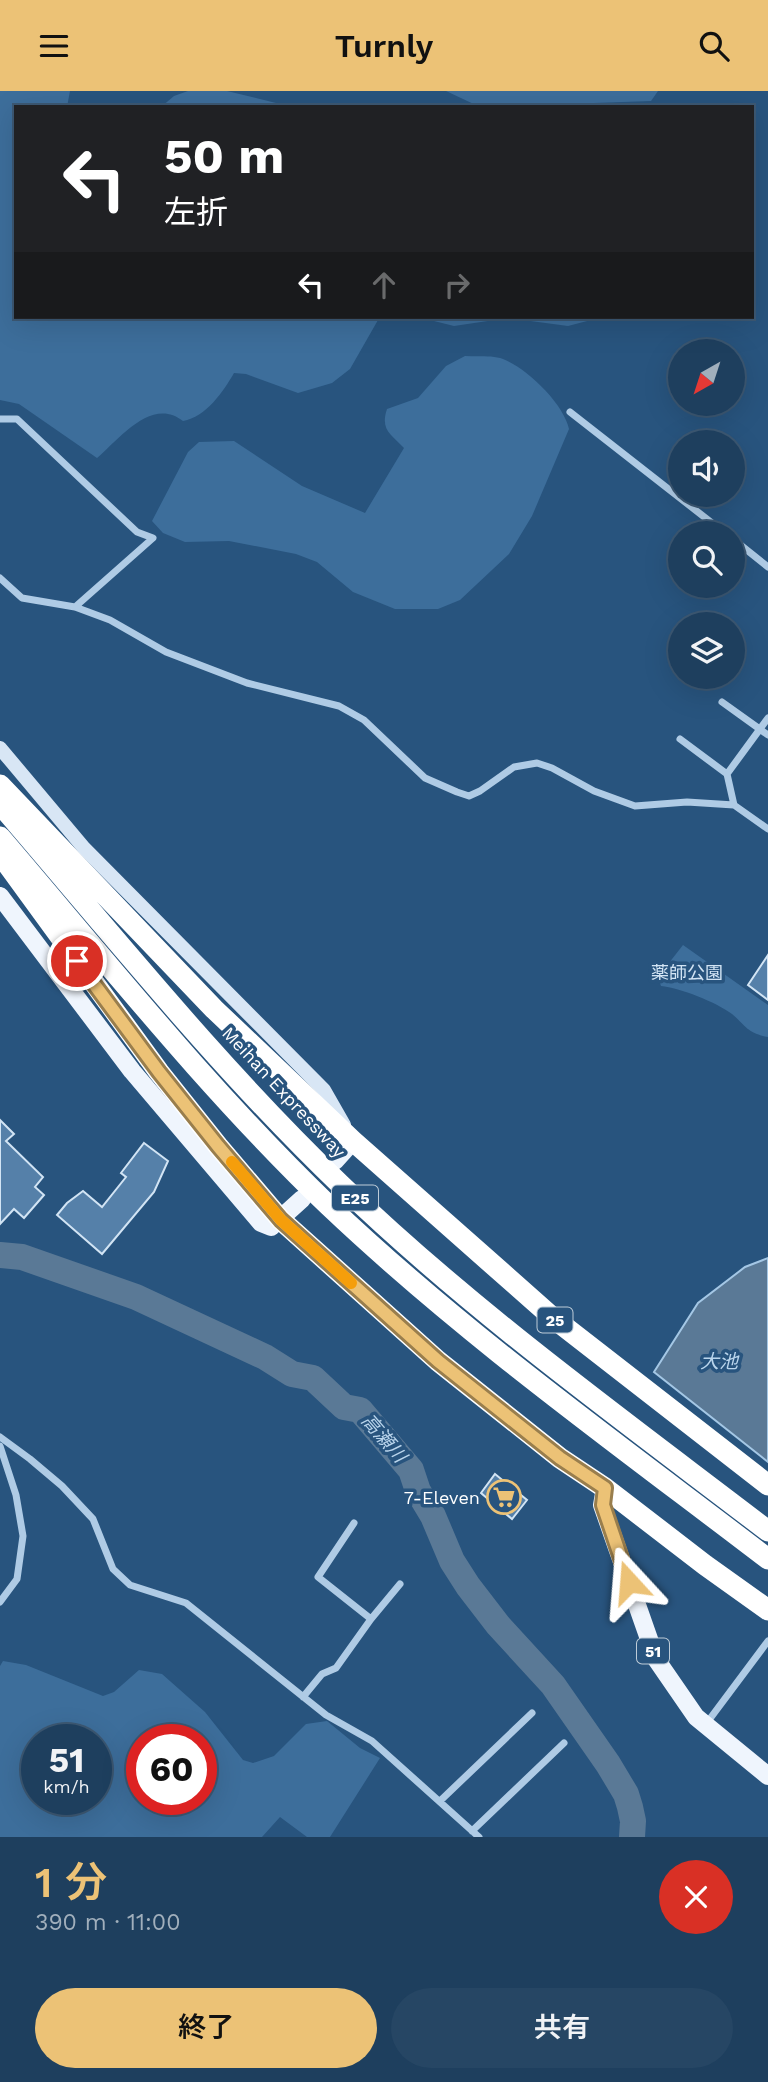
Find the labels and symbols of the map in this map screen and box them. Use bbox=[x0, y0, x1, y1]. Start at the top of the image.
north arrow bbox=[668, 339, 746, 417]
pin bbox=[47, 931, 107, 991]
park label: 薬師公園 bbox=[651, 962, 723, 983]
street label: Meihan Expressway bbox=[218, 1022, 350, 1162]
road number: E25 bbox=[332, 1185, 378, 1211]
road number: 25 bbox=[538, 1308, 572, 1333]
water label: 大池 bbox=[700, 1350, 740, 1373]
water label: 高瀬川 bbox=[357, 1409, 413, 1469]
supermarket icon: 7-Eleven bbox=[485, 1478, 523, 1516]
place label: 7-Eleven bbox=[404, 1487, 480, 1508]
position arrow bbox=[592, 1545, 666, 1619]
road number: 51 bbox=[637, 1639, 669, 1663]
speed limit sign: 60 bbox=[126, 1724, 217, 1815]

